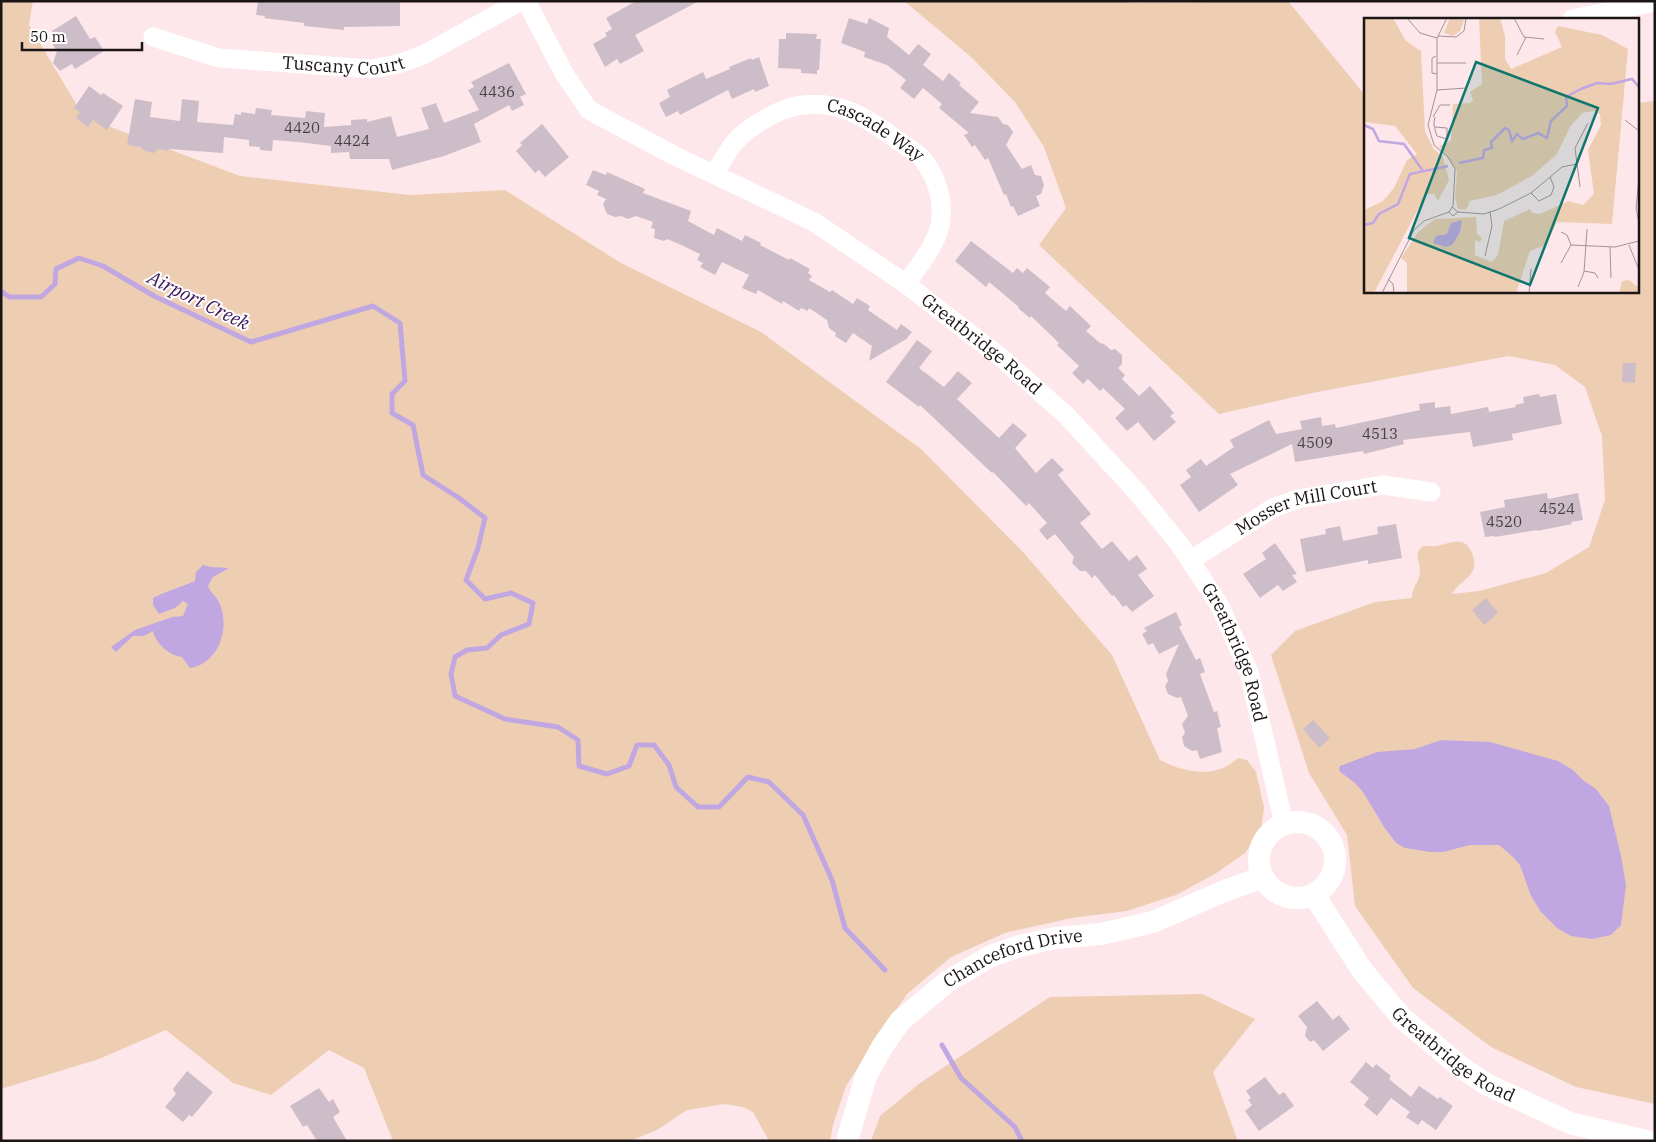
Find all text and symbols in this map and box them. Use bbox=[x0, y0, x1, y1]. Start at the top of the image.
inset map bbox=[1364, 18, 1638, 292]
scale bar bbox=[22, 20, 142, 52]
text: 50 m bbox=[30, 27, 66, 46]
street label: Tuscany Court bbox=[281, 51, 408, 80]
house number: 4436 bbox=[479, 82, 515, 101]
street label: Cascade Way bbox=[825, 93, 930, 166]
house number: 4420 bbox=[284, 118, 320, 137]
house number: 4424 bbox=[334, 131, 370, 150]
water label: Airport Creek bbox=[142, 264, 255, 335]
street label: Greatbridge Road bbox=[917, 288, 1047, 399]
house number: 4513 bbox=[1362, 424, 1398, 443]
house number: 4509 bbox=[1297, 433, 1333, 452]
street label: Mosser Mill Court bbox=[1231, 474, 1379, 540]
house number: 4524 bbox=[1539, 499, 1575, 518]
house number: 4520 bbox=[1486, 512, 1522, 531]
street label: Greatbridge Road bbox=[1197, 578, 1272, 724]
street label: Chanceford Drive bbox=[939, 924, 1084, 992]
street label: Greatbridge Road bbox=[1387, 1002, 1519, 1107]

